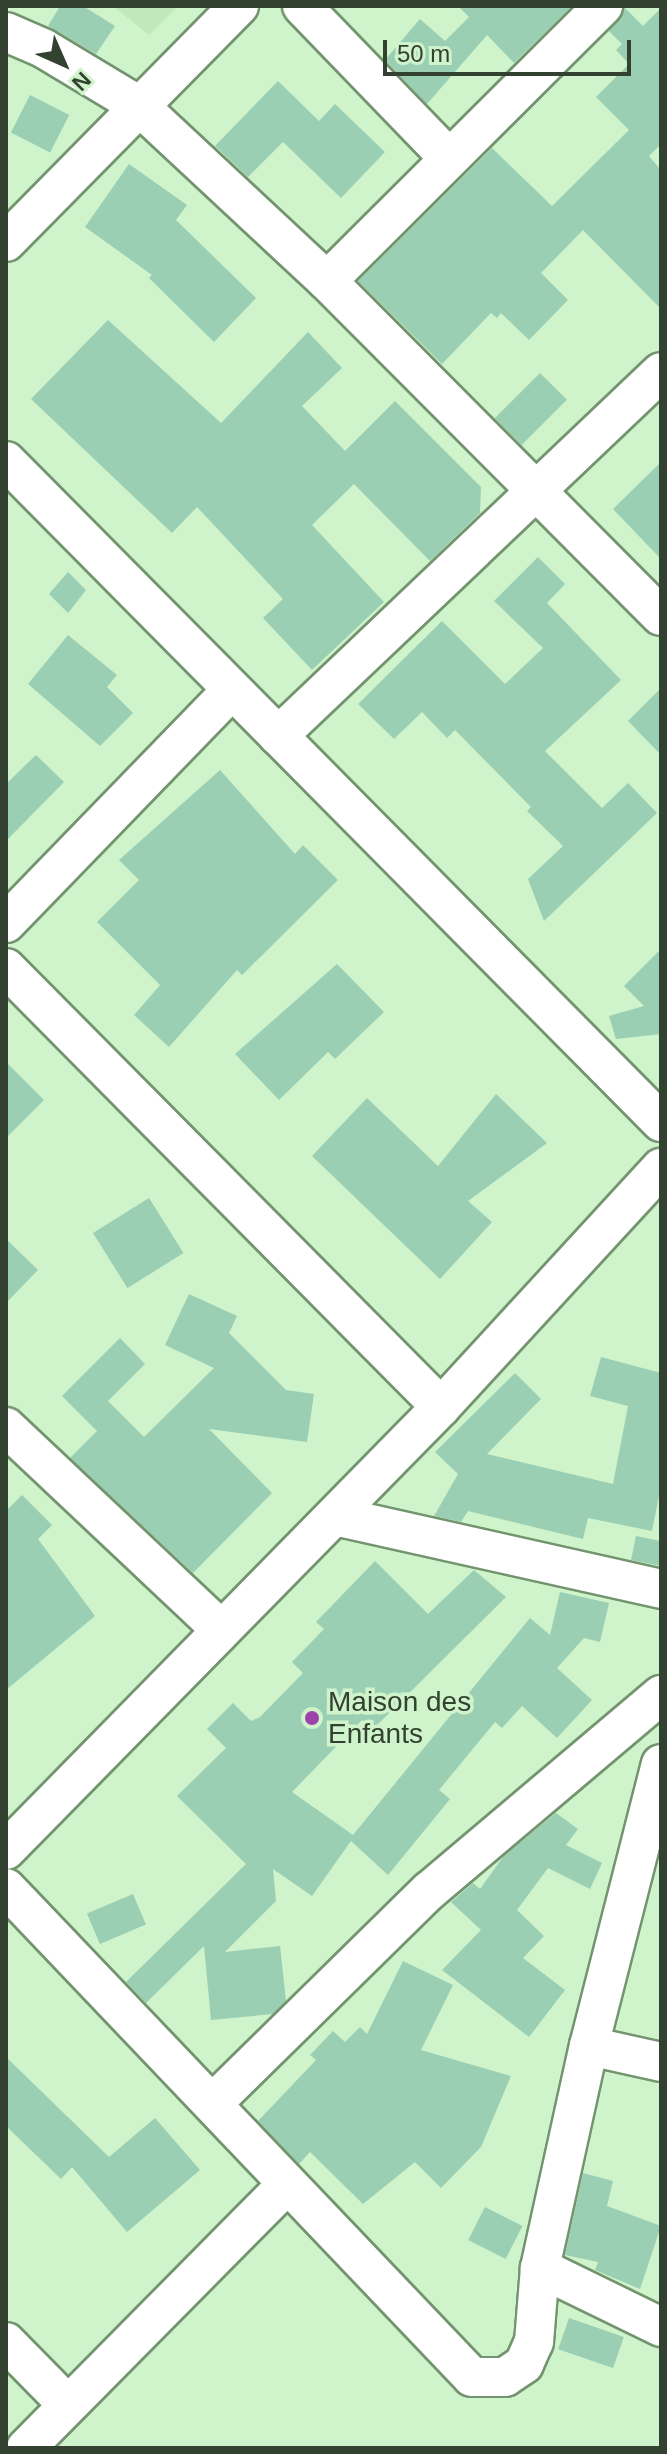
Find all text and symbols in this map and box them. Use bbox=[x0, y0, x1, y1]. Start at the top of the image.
north arrow bbox=[24, 24, 104, 104]
scale bar bbox=[387, 24, 635, 74]
text: 50 m bbox=[397, 40, 450, 67]
text: N bbox=[67, 67, 96, 96]
place label: Maison des Enfants bbox=[328, 1685, 471, 1751]
marker: Maison des Enfants bbox=[303, 1709, 321, 1727]

